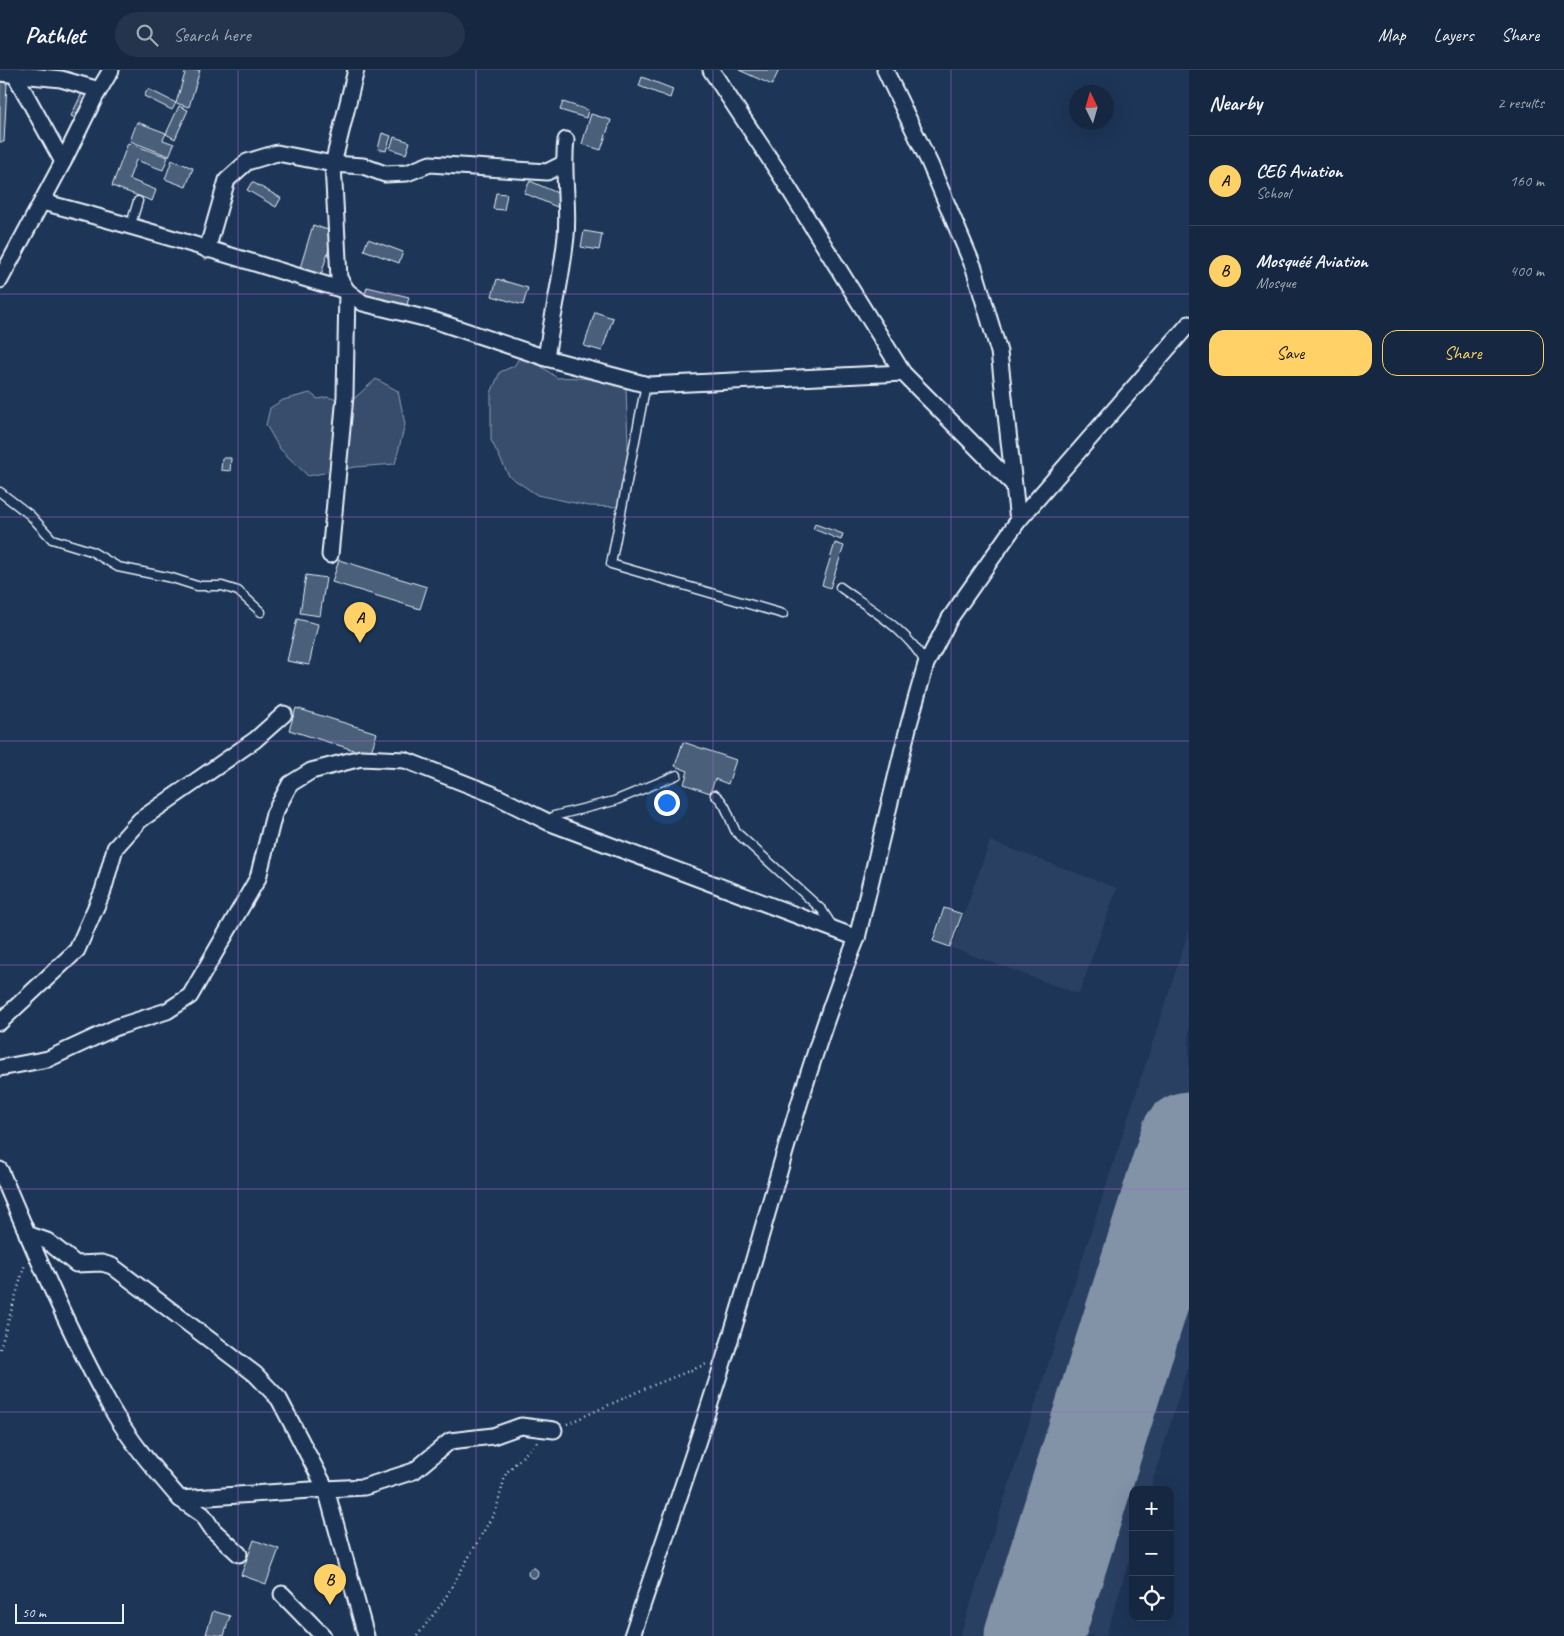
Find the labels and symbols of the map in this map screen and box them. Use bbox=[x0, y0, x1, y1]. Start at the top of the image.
north arrow bbox=[1069, 85, 1114, 130]
pin: A bbox=[344, 602, 376, 643]
your location bbox=[654, 790, 680, 816]
pin: B bbox=[314, 1564, 346, 1605]
scale bar bbox=[15, 1601, 124, 1624]

